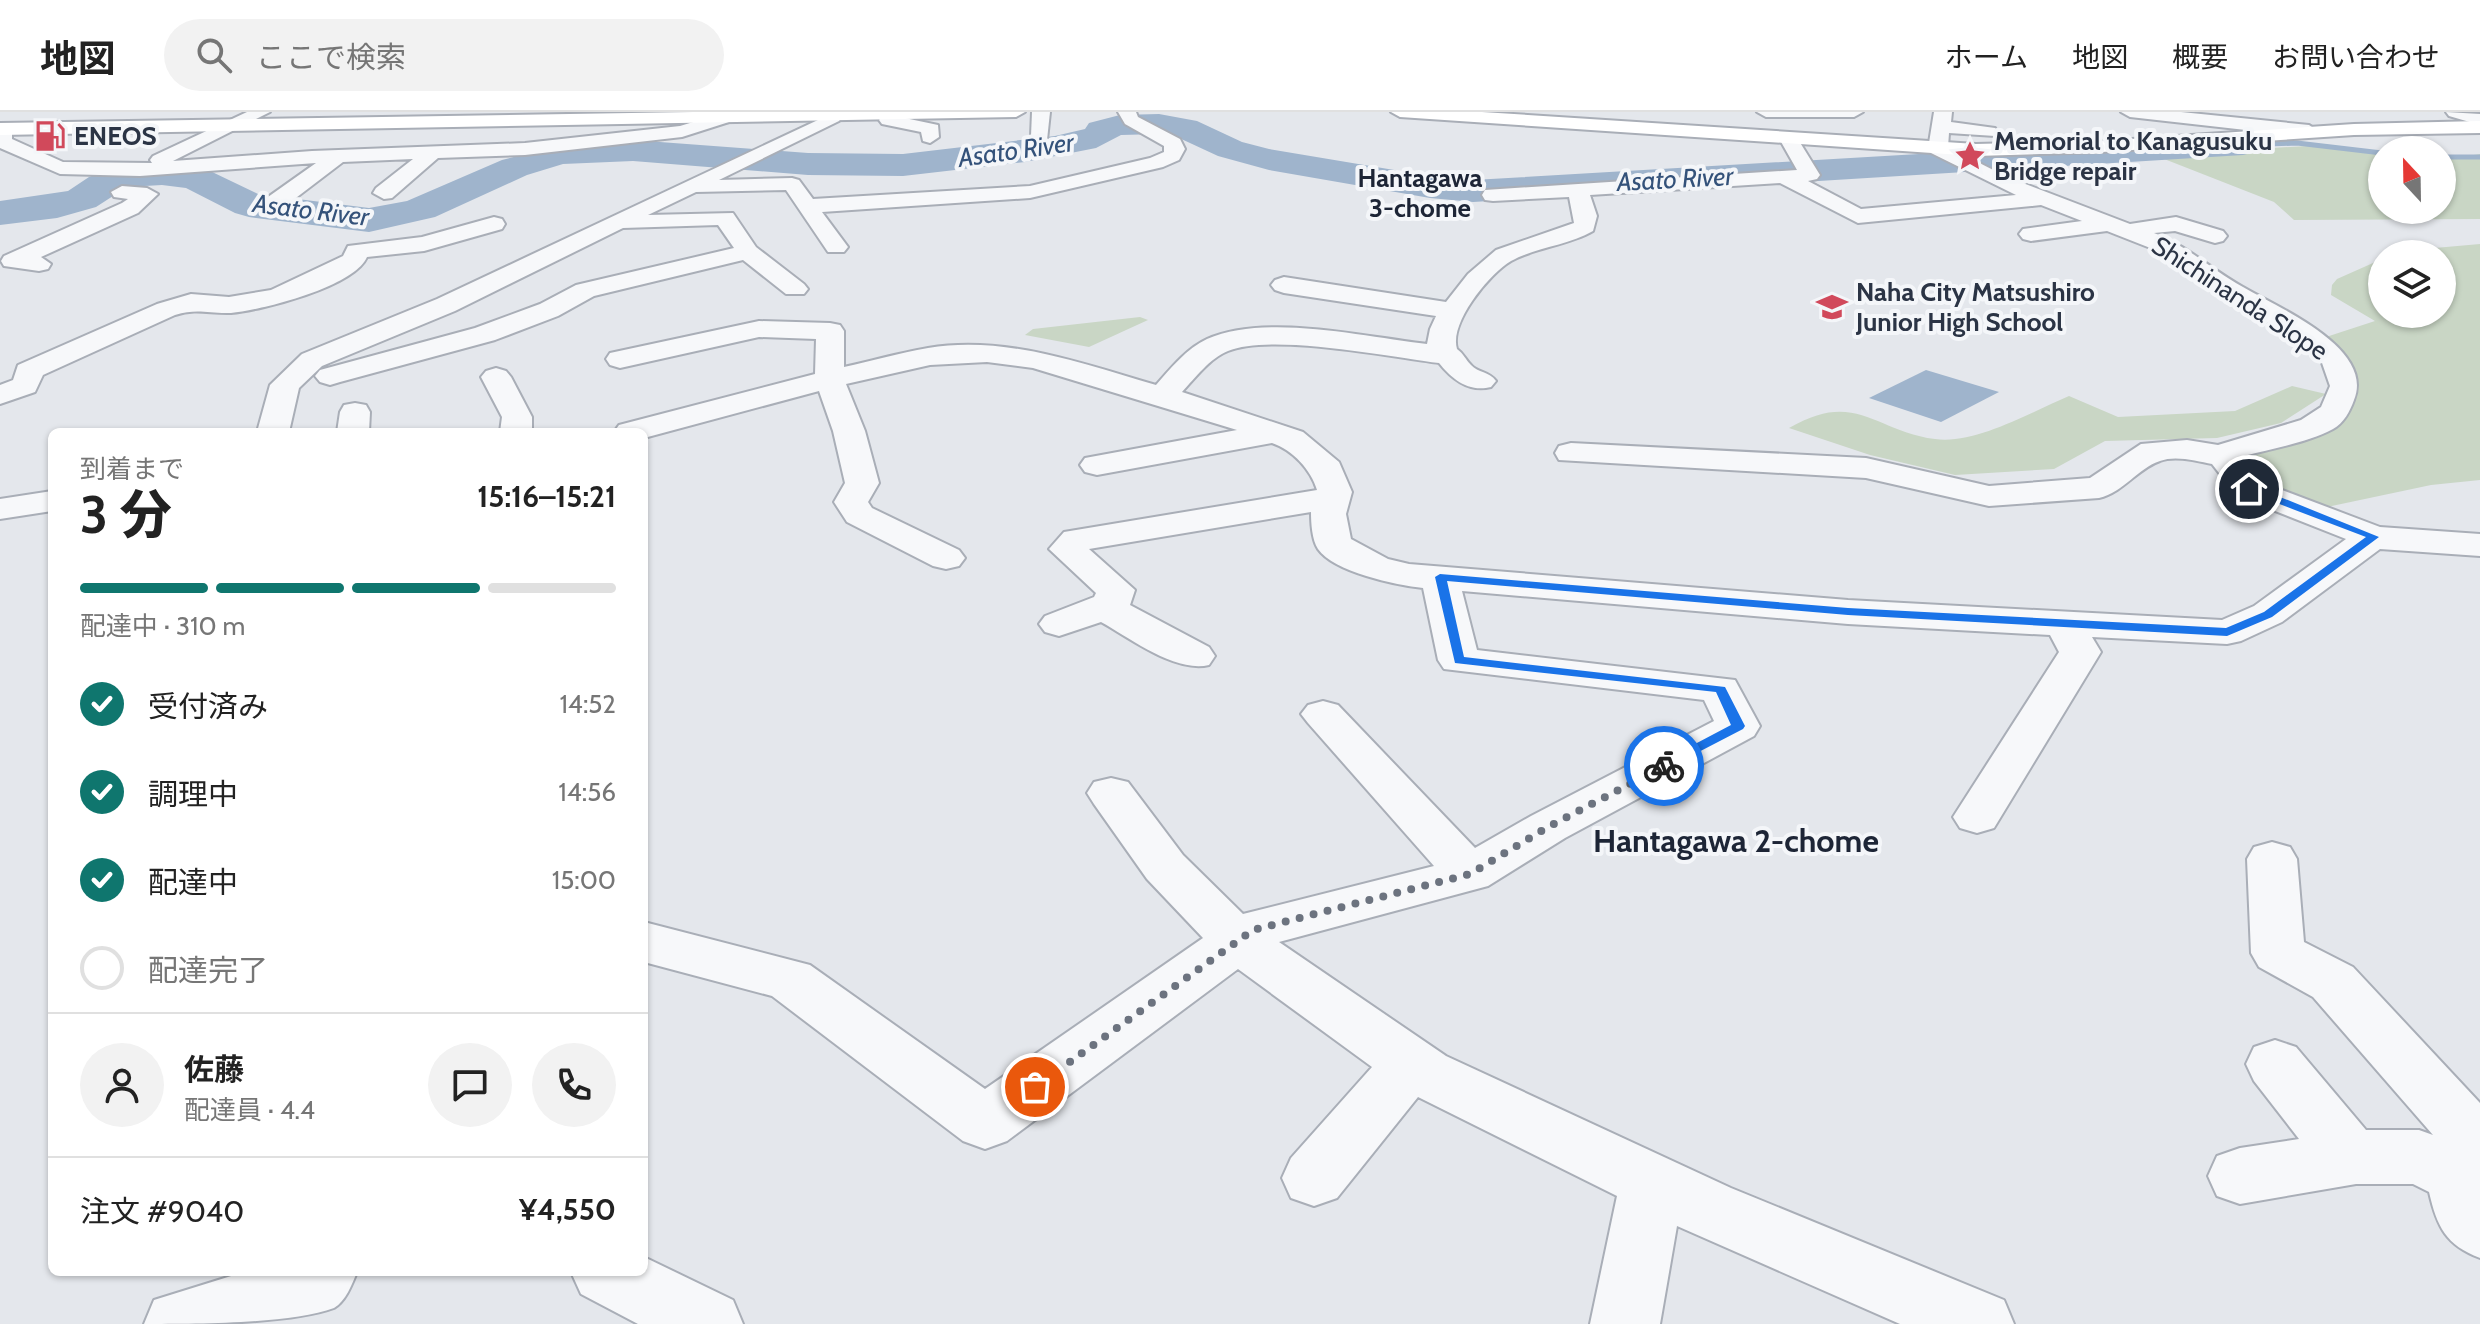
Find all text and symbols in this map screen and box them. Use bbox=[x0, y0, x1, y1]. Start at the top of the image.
search box bbox=[164, 19, 724, 91]
icon: search bbox=[192, 33, 236, 77]
text: 地図 bbox=[40, 35, 116, 82]
text: ここで検索 bbox=[256, 39, 406, 76]
text: ホーム bbox=[1945, 40, 2028, 74]
text: 地図 bbox=[2072, 40, 2128, 74]
text: 概要 bbox=[2172, 40, 2228, 74]
text: お問い合わせ bbox=[2272, 40, 2440, 74]
fuel station icon: ENEOS bbox=[33, 119, 67, 153]
place label: ENEOS bbox=[74, 120, 157, 152]
place label: Memorial to Kanagusuku Bridge repair bbox=[1994, 125, 2272, 187]
water label: Asato River bbox=[955, 126, 1077, 174]
north arrow bbox=[2368, 136, 2456, 224]
map controls bbox=[2368, 136, 2456, 328]
place icon: Memorial to Kanagusuku Bridge repair bbox=[1953, 139, 1987, 173]
water label: Asato River bbox=[1615, 160, 1735, 198]
district label: Hantagawa 3-chome bbox=[1357, 162, 1483, 224]
water label: Asato River bbox=[250, 187, 372, 233]
street label: Shichinanda Slope bbox=[2146, 229, 2334, 367]
button: layers bbox=[2368, 240, 2456, 328]
place label: Naha City Matsushiro Junior High School bbox=[1855, 276, 2095, 338]
school or university icon: Naha City Matsushiro Junior High School bbox=[1815, 290, 1849, 324]
text: 到着まで bbox=[80, 453, 184, 485]
pin bbox=[2215, 455, 2283, 523]
icon: home bbox=[2227, 467, 2271, 511]
text: 15:16–15:21 bbox=[477, 478, 616, 515]
text: 3 分 bbox=[80, 483, 172, 546]
text: 配達中 · 310 m bbox=[80, 610, 245, 642]
icon: check bbox=[80, 682, 124, 726]
text: 受付済み bbox=[148, 688, 268, 725]
text: 14:52 bbox=[559, 688, 616, 720]
courier bbox=[1624, 726, 1704, 806]
icon: bike bbox=[1642, 744, 1686, 788]
icon: check bbox=[80, 770, 124, 814]
text: 調理中 bbox=[148, 776, 238, 813]
text: 14:56 bbox=[558, 776, 616, 808]
district label: Hantagawa 2-chome bbox=[1593, 821, 1879, 860]
icon: check bbox=[80, 858, 124, 902]
text: 配達中 bbox=[148, 864, 238, 901]
text: 15:00 bbox=[552, 864, 616, 896]
text: 配達完了 bbox=[148, 952, 268, 989]
button: person bbox=[80, 1043, 164, 1127]
button: chat bbox=[428, 1043, 512, 1127]
button: phone bbox=[532, 1043, 616, 1127]
text: 佐藤 bbox=[184, 1051, 244, 1088]
pin bbox=[1001, 1053, 1069, 1121]
icon: bag bbox=[1013, 1065, 1057, 1109]
text: 配達員 · 4.4 bbox=[184, 1094, 315, 1126]
text: ¥4,550 bbox=[519, 1191, 616, 1228]
text: 注文 #9040 bbox=[80, 1193, 244, 1230]

